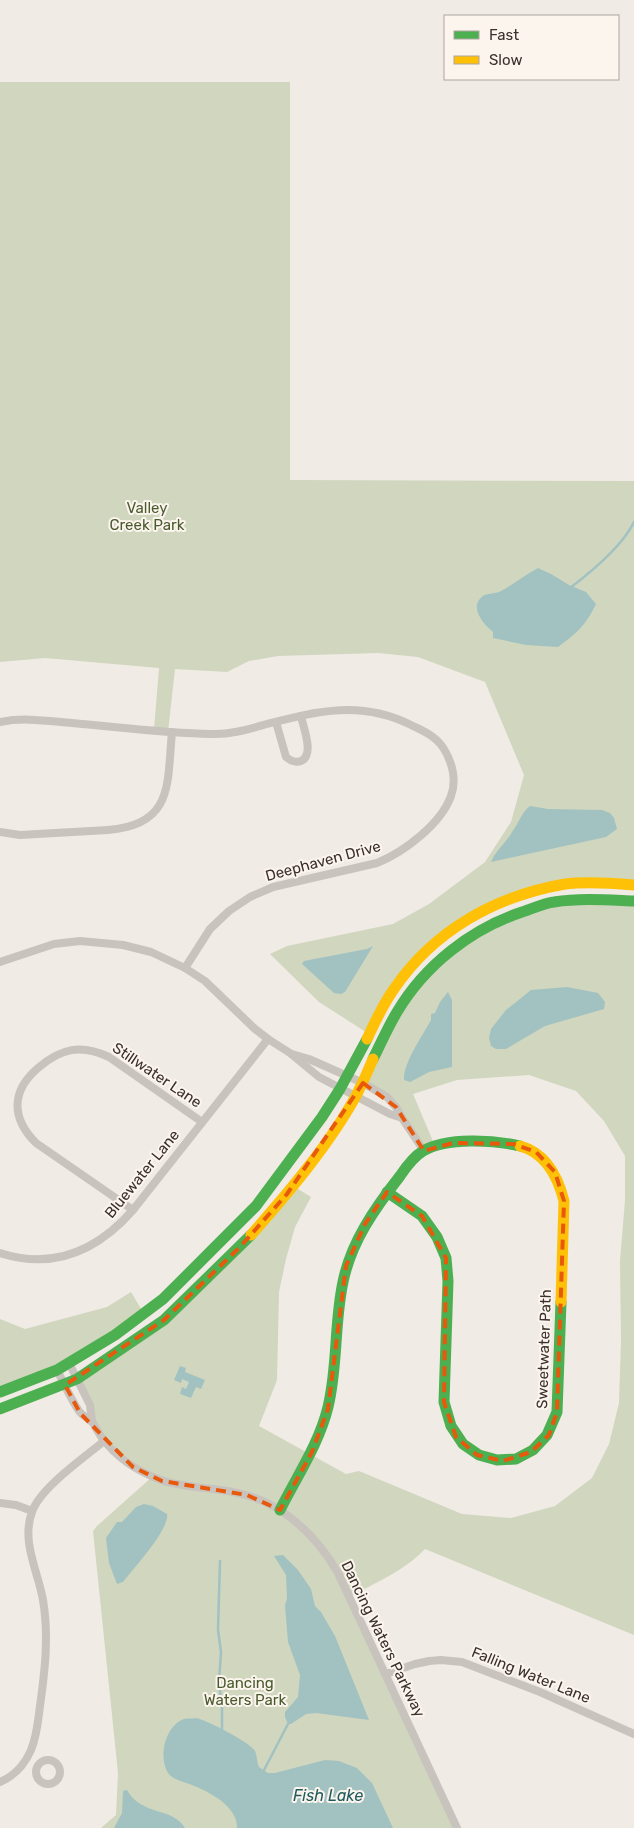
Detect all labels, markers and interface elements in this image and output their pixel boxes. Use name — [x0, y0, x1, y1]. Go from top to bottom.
legend — [444, 15, 619, 80]
text: Fast — [489, 26, 519, 44]
text: Slow — [489, 51, 522, 69]
park label: Valley Creek Park — [110, 499, 185, 534]
street label: Deephaven Drive — [263, 837, 383, 885]
street label: Stillwater Lane — [109, 1039, 205, 1111]
street label: Bluewater Lane — [101, 1126, 183, 1222]
street label: Sweetwater Path — [533, 1289, 555, 1409]
street label: Dancing Waters Parkway — [337, 1558, 429, 1720]
street label: Falling Water Lane — [469, 1643, 593, 1707]
park label: Dancing Waters Park — [204, 1674, 286, 1709]
water label: Fish Lake — [293, 1786, 363, 1805]

